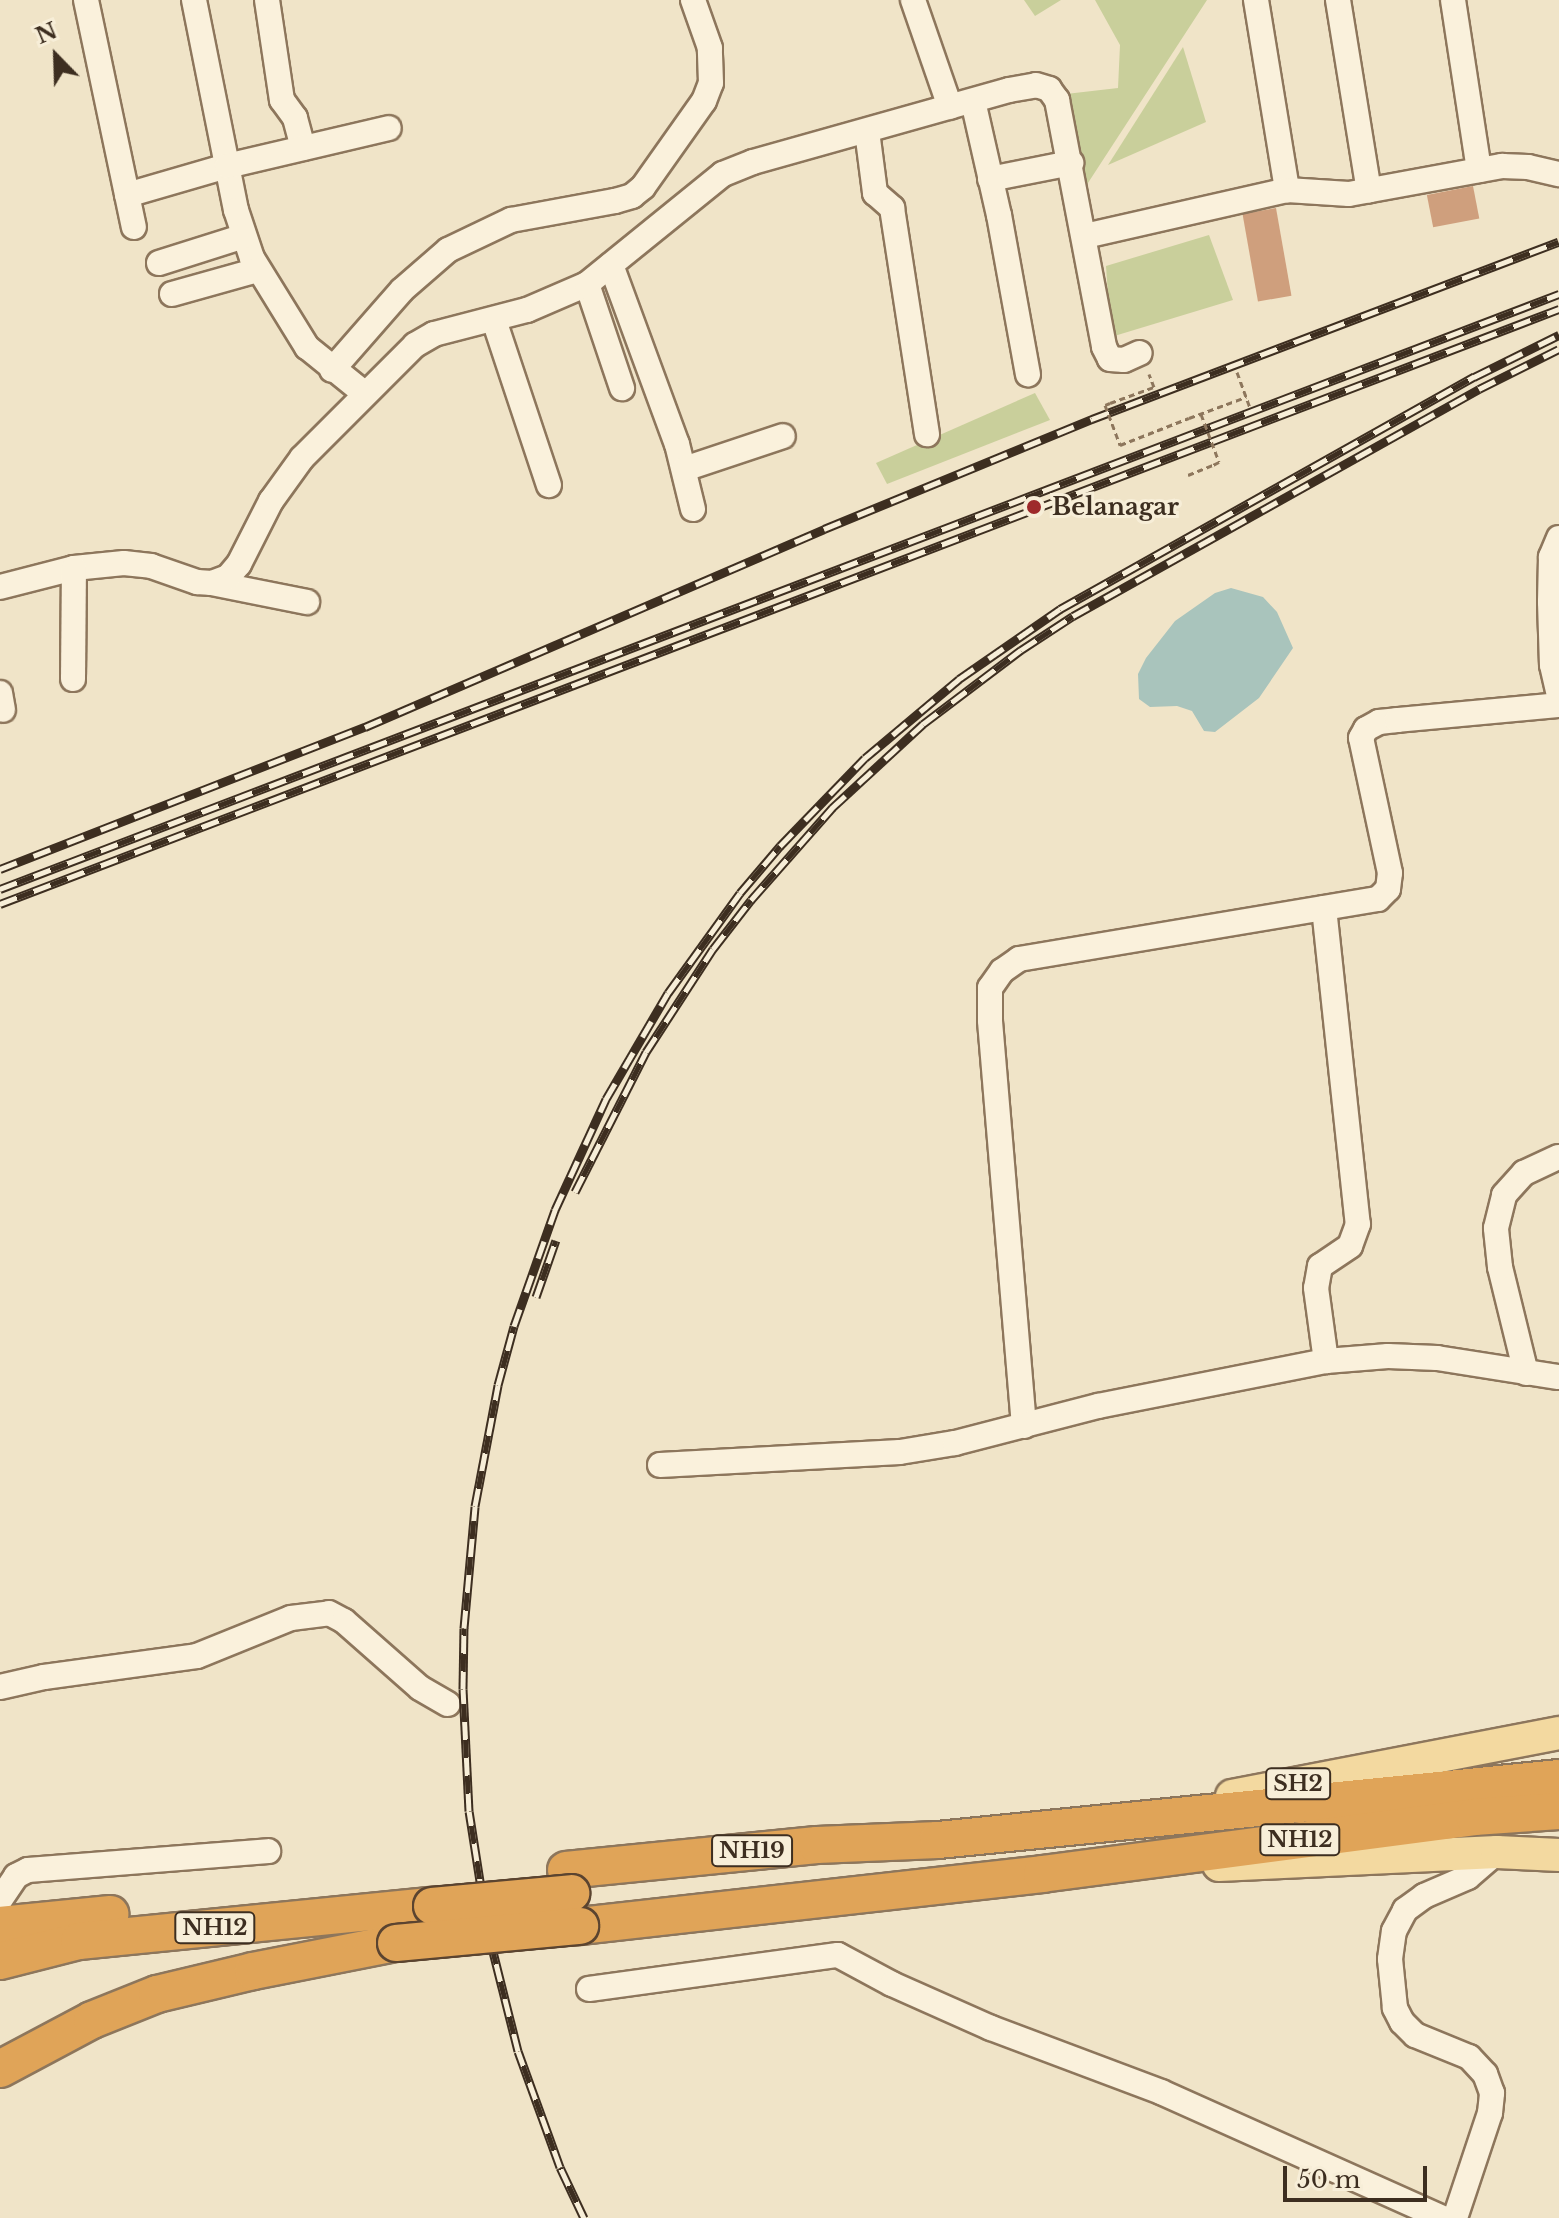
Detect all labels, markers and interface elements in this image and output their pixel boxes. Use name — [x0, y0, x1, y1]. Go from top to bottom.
north arrow — [16, 16, 96, 96]
text: N — [32, 17, 61, 50]
place label: Belanagar — [1052, 493, 1179, 521]
marker: Belanagar — [1023, 496, 1045, 518]
road number: SH2 — [1264, 1766, 1332, 1802]
road number: NH12 — [1258, 1822, 1342, 1858]
road number: NH19 — [710, 1833, 794, 1869]
road number: NH12 — [173, 1910, 257, 1946]
scale bar — [1287, 2150, 1431, 2200]
text: 50 m — [1297, 2165, 1360, 2194]

